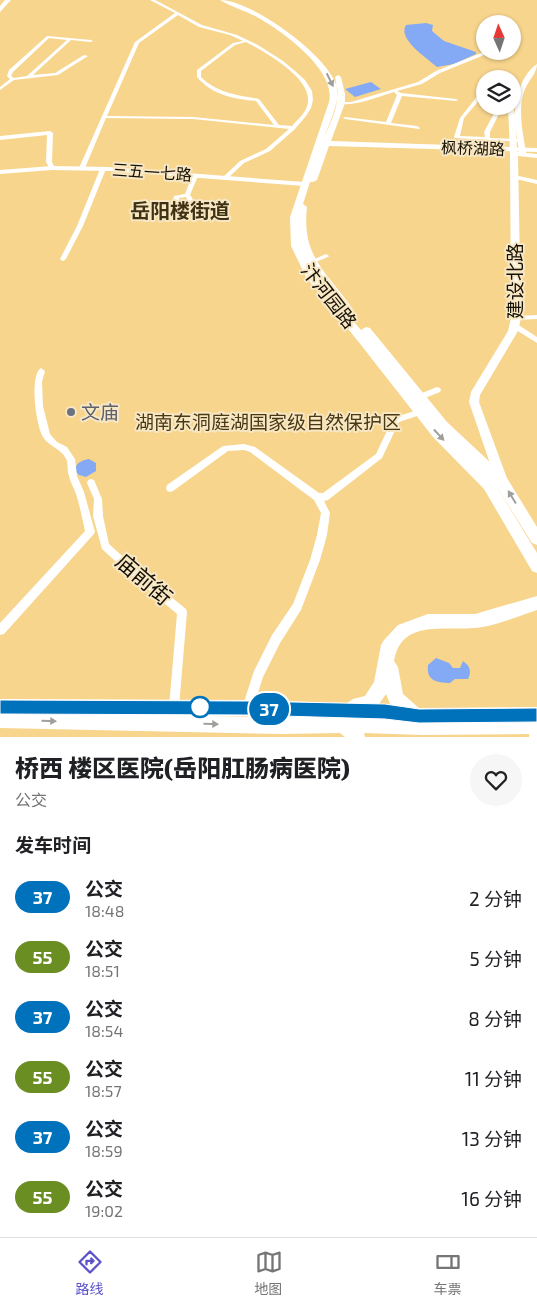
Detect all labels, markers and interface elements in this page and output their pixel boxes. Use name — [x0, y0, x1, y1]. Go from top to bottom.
north arrow — [476, 15, 521, 60]
map controls — [476, 15, 521, 115]
button: layers — [476, 70, 521, 115]
one-way arrow — [325, 72, 334, 87]
street label: 枫桥湖路 — [441, 137, 505, 158]
street label: 三五一七路 — [111, 159, 193, 184]
district label: 岳阳楼街道 — [130, 198, 230, 222]
street label: 建设北路 — [503, 243, 526, 319]
street label: 汴河园路 — [297, 259, 362, 333]
place label: 文庙 — [81, 400, 119, 423]
marker: 文庙 — [65, 406, 77, 418]
park label: 湖南东洞庭湖国家级自然保护区 — [135, 410, 401, 433]
one-way arrow — [433, 429, 445, 441]
one-way arrow — [507, 491, 516, 504]
street label: 庙前街 — [111, 547, 178, 610]
line badge: 37 — [246, 693, 292, 725]
unlabelled marker — [189, 696, 211, 718]
text: 37 — [259, 698, 279, 720]
one-way arrow — [41, 717, 57, 725]
one-way arrow — [203, 721, 219, 729]
text: 桥西 楼区医院(岳阳肛肠病医院) — [15, 753, 350, 782]
button: heart — [470, 754, 522, 806]
text: 公交 — [15, 790, 47, 809]
text: 发车时间 — [15, 833, 91, 856]
text: 公交 — [85, 877, 123, 900]
text: 37 — [33, 886, 52, 908]
text: 2 分钟 — [469, 887, 522, 910]
text: 18:48 — [85, 901, 124, 920]
text: 公交 — [85, 937, 123, 960]
text: 55 — [33, 946, 52, 968]
text: 5 分钟 — [470, 947, 522, 970]
text: 18:51 — [85, 961, 120, 980]
text: 公交 — [85, 997, 123, 1020]
text: 37 — [33, 1006, 52, 1028]
text: 8 分钟 — [468, 1007, 522, 1030]
text: 18:54 — [85, 1021, 123, 1040]
text: 公交 — [85, 1057, 123, 1080]
text: 55 — [33, 1066, 52, 1088]
text: 11 分钟 — [465, 1067, 522, 1090]
text: 18:57 — [85, 1081, 122, 1100]
text: 公交 — [85, 1117, 123, 1140]
text: 37 — [33, 1126, 52, 1148]
text: 13 分钟 — [462, 1127, 522, 1150]
text: 18:59 — [85, 1141, 123, 1160]
text: 公交 — [85, 1177, 123, 1200]
text: 55 — [33, 1186, 52, 1208]
text: 16 分钟 — [461, 1187, 522, 1210]
text: 19:02 — [85, 1201, 123, 1220]
tab: 路线 — [76, 1248, 104, 1298]
tab: 地图 — [255, 1248, 283, 1298]
tab: 车票 — [434, 1248, 462, 1298]

